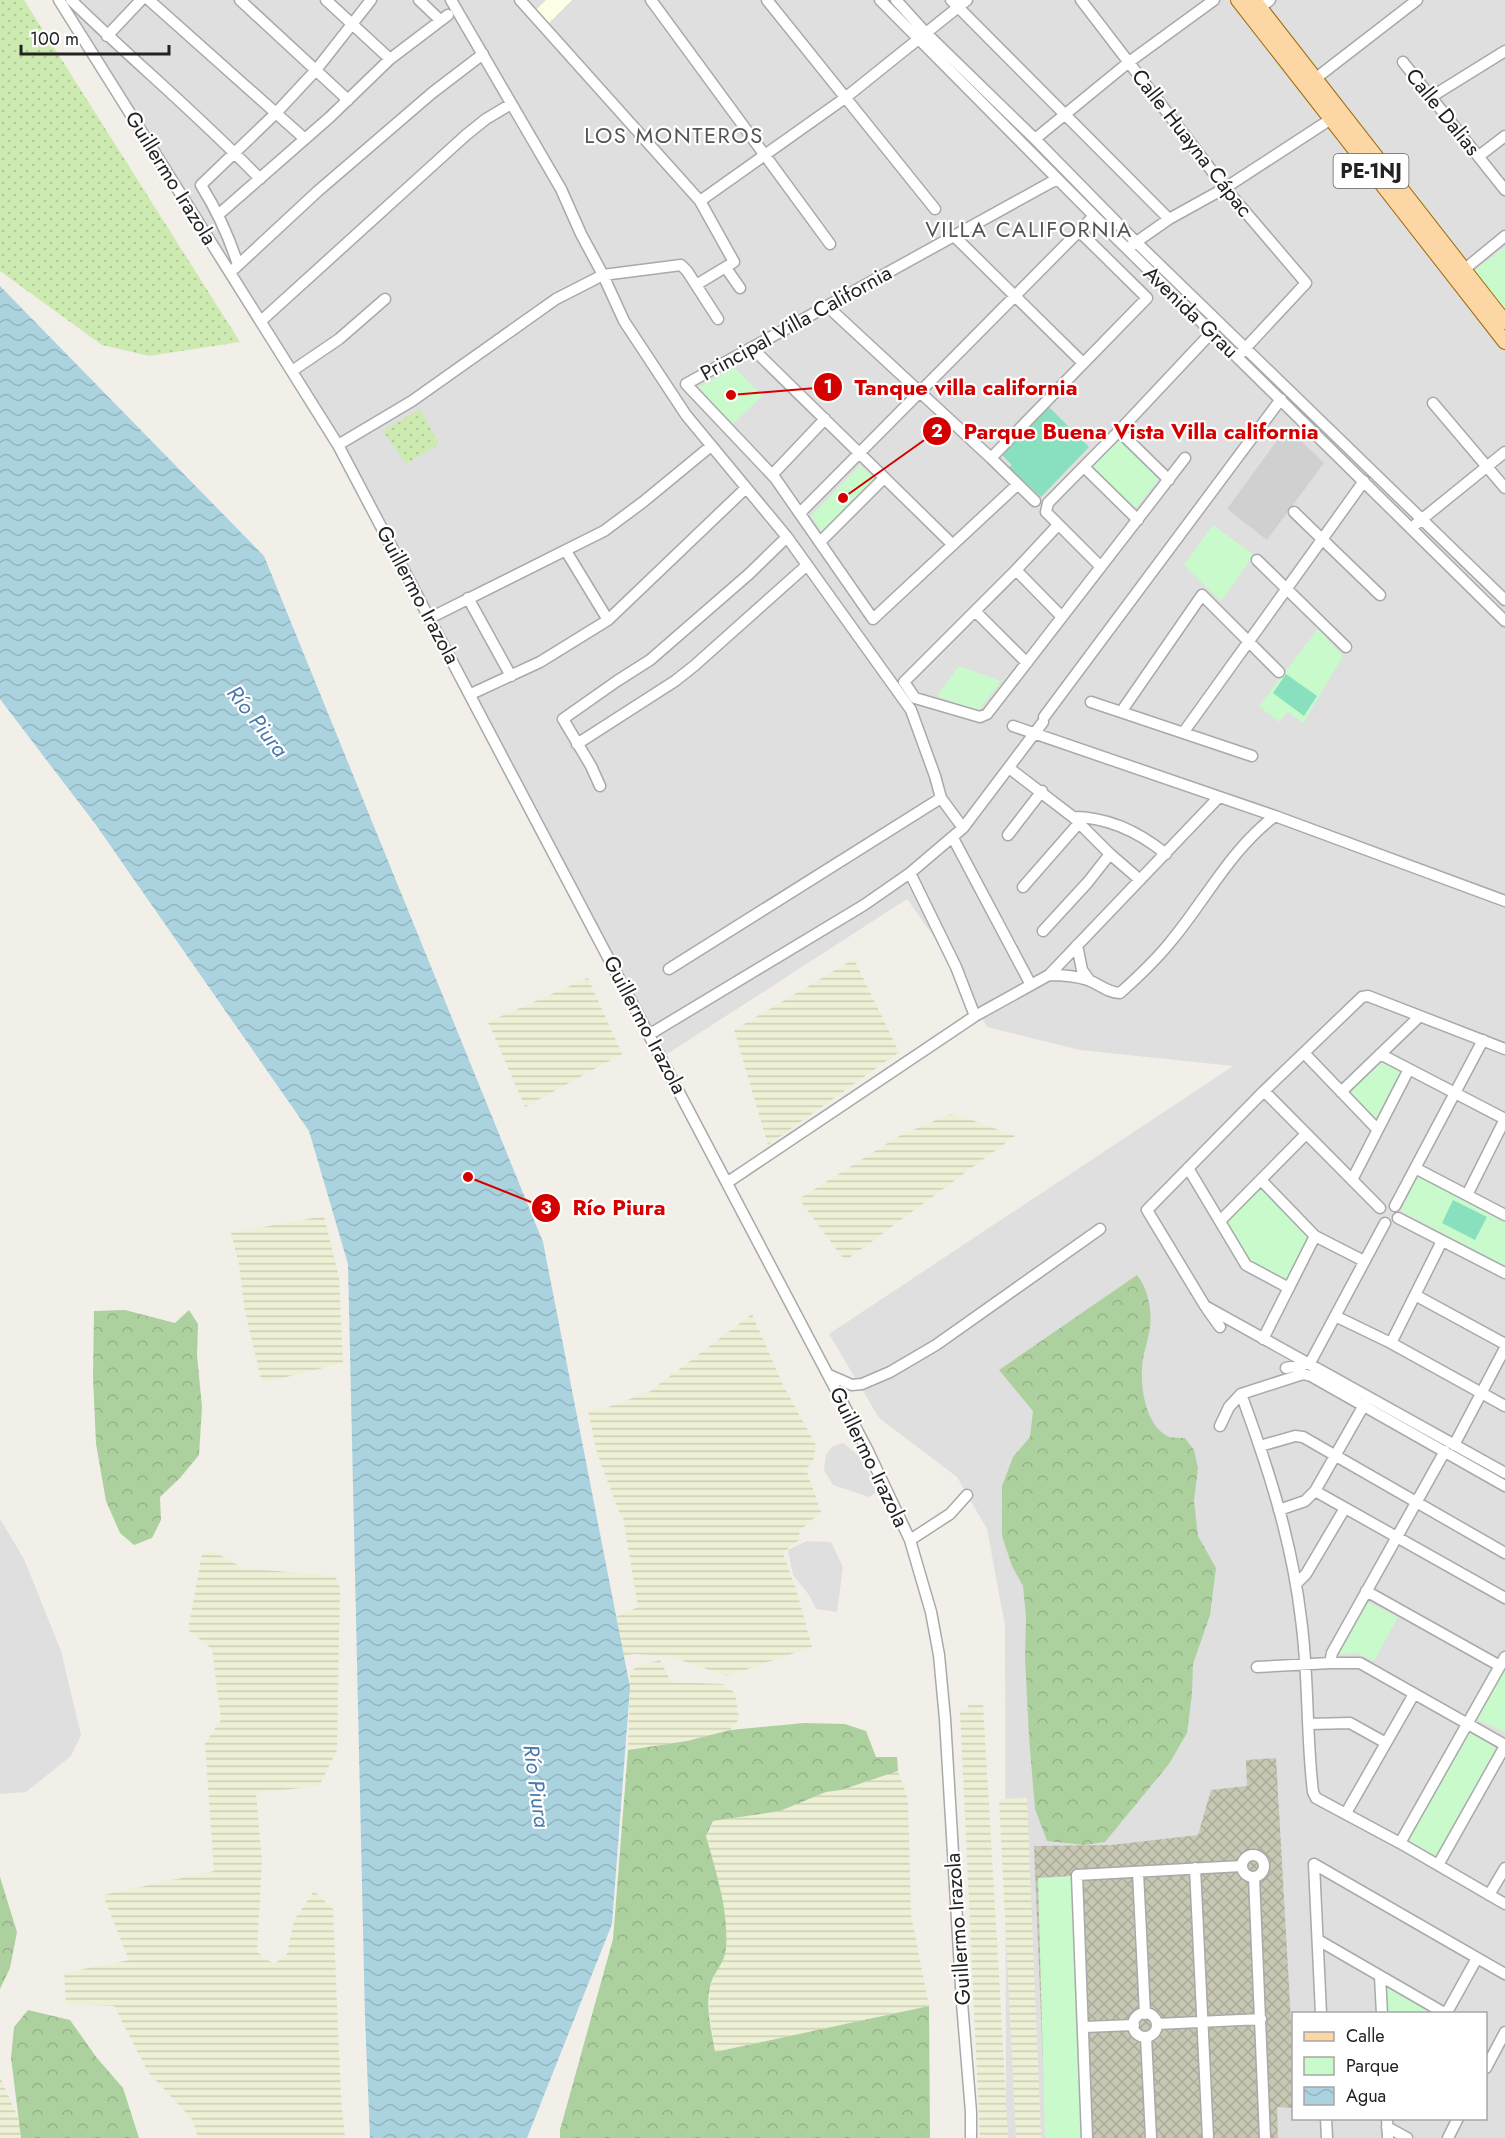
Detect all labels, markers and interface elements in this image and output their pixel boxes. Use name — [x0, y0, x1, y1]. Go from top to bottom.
scale bar — [21, 18, 170, 56]
text: 100 m — [30, 26, 79, 52]
street label: Calle Dalias — [1398, 62, 1488, 162]
street label: Calle Huayna Cápac — [1125, 63, 1259, 223]
street label: Guillermo Irazola — [118, 105, 224, 251]
district label: LOS MONTEROS — [584, 119, 764, 151]
road number: PE-1NJ — [1334, 154, 1408, 188]
district label: VILLA CALIFORNIA — [925, 213, 1133, 245]
street label: Principal Villa California — [695, 258, 897, 388]
street label: Avenida Grau — [1137, 259, 1245, 365]
callout: Tanque villa california — [813, 367, 1090, 407]
text: Tanque villa california — [855, 371, 1078, 403]
text: 1 — [823, 374, 833, 400]
callout: Parque Buena Vista Villa california — [922, 411, 1331, 451]
text: Parque Buena Vista Villa california — [963, 415, 1319, 447]
text: 2 — [931, 418, 943, 444]
street label: Guillermo Irazola — [369, 521, 467, 669]
water label: Río Piura — [220, 678, 296, 764]
street label: Guillermo Irazola — [596, 951, 694, 1099]
callout: Río Piura — [531, 1188, 678, 1228]
text: Río Piura — [572, 1191, 666, 1223]
text: 3 — [540, 1195, 552, 1221]
street label: Guillermo Irazola — [822, 1382, 916, 1532]
water label: Río Piura — [515, 1742, 559, 1830]
street label: Guillermo Irazola — [938, 1852, 978, 2006]
legend — [1292, 2012, 1487, 2120]
text: Calle — [1346, 2023, 1385, 2049]
text: Parque — [1346, 2053, 1399, 2079]
text: Agua — [1346, 2083, 1386, 2109]

